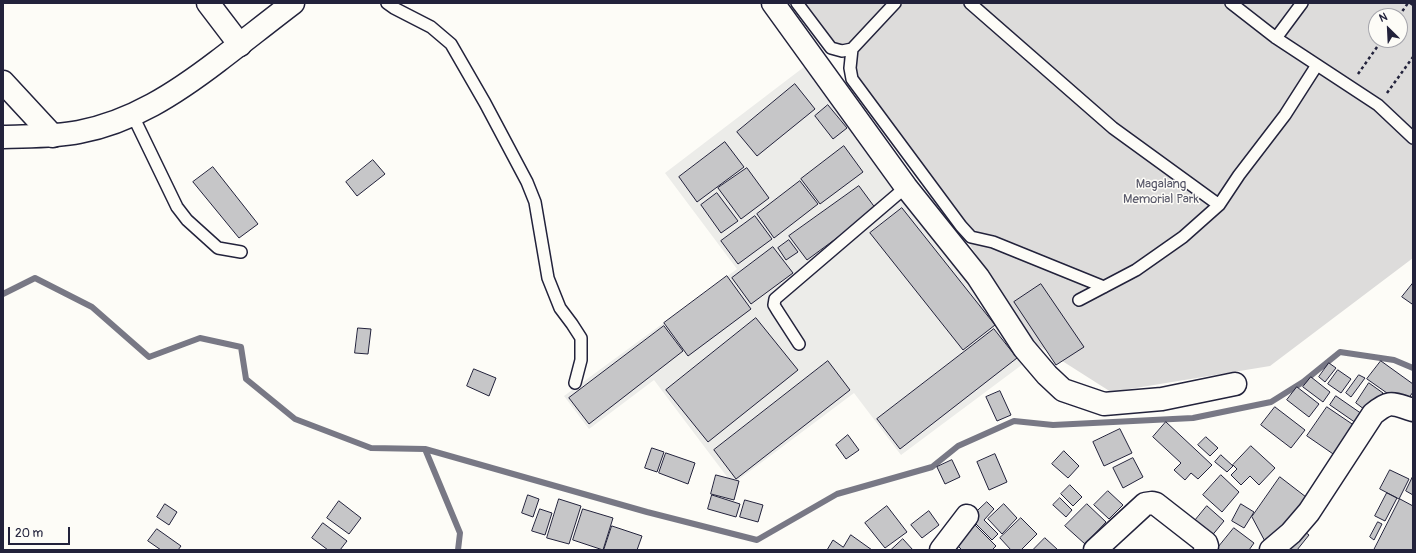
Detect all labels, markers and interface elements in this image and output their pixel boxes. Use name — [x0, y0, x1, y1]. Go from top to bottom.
north arrow — [1368, 8, 1408, 48]
text: N — [1377, 10, 1389, 25]
park label: Magalang Memorial Park — [1123, 177, 1199, 208]
scale bar — [10, 519, 72, 545]
text: 20 m — [15, 526, 43, 541]

